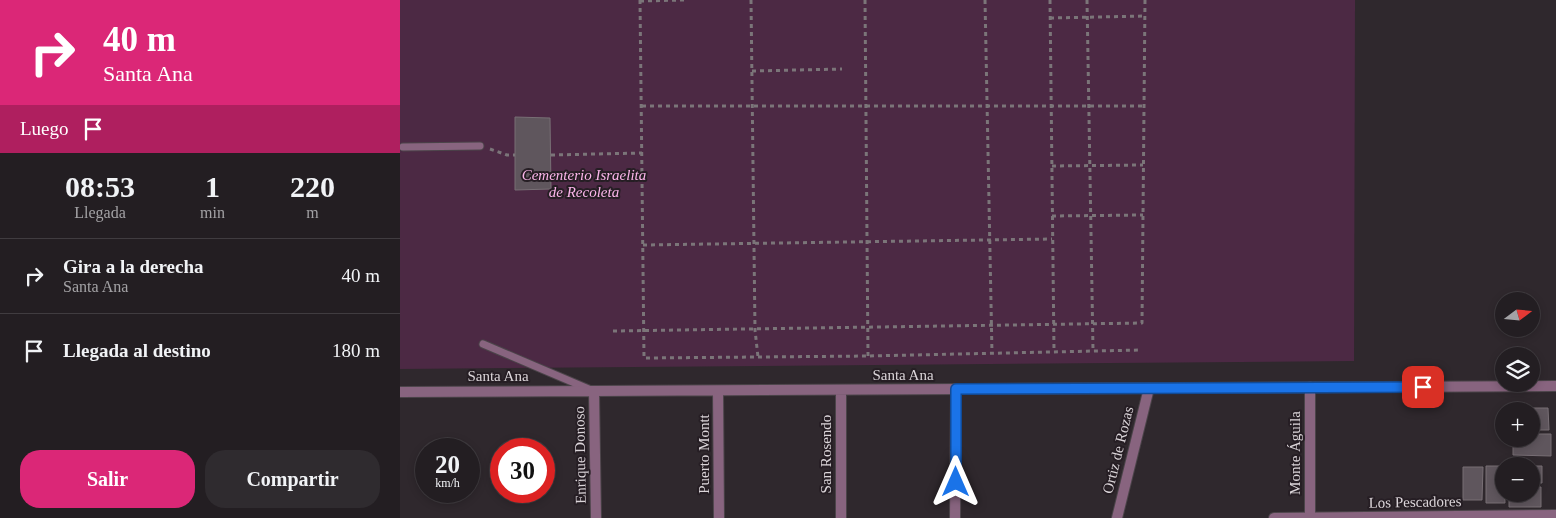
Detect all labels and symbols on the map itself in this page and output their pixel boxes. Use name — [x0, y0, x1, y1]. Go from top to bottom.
park label: Cementerio Israelita de Recoleta — [522, 167, 646, 200]
north arrow — [1495, 292, 1540, 338]
pin — [1402, 366, 1444, 408]
street label: Santa Ana — [872, 367, 934, 383]
street label: Santa Ana — [467, 368, 529, 384]
street label: Ortiz de Rozas — [1099, 405, 1137, 495]
street label: Enrique Donoso — [571, 406, 589, 504]
street label: Monte Águila — [1287, 411, 1303, 495]
street label: Puerto Montt — [696, 413, 712, 494]
street label: San Rosendo — [818, 415, 834, 493]
speed limit sign: 30 — [490, 438, 555, 503]
position arrow — [929, 455, 981, 507]
street label: Los Pescadores — [1368, 493, 1462, 511]

